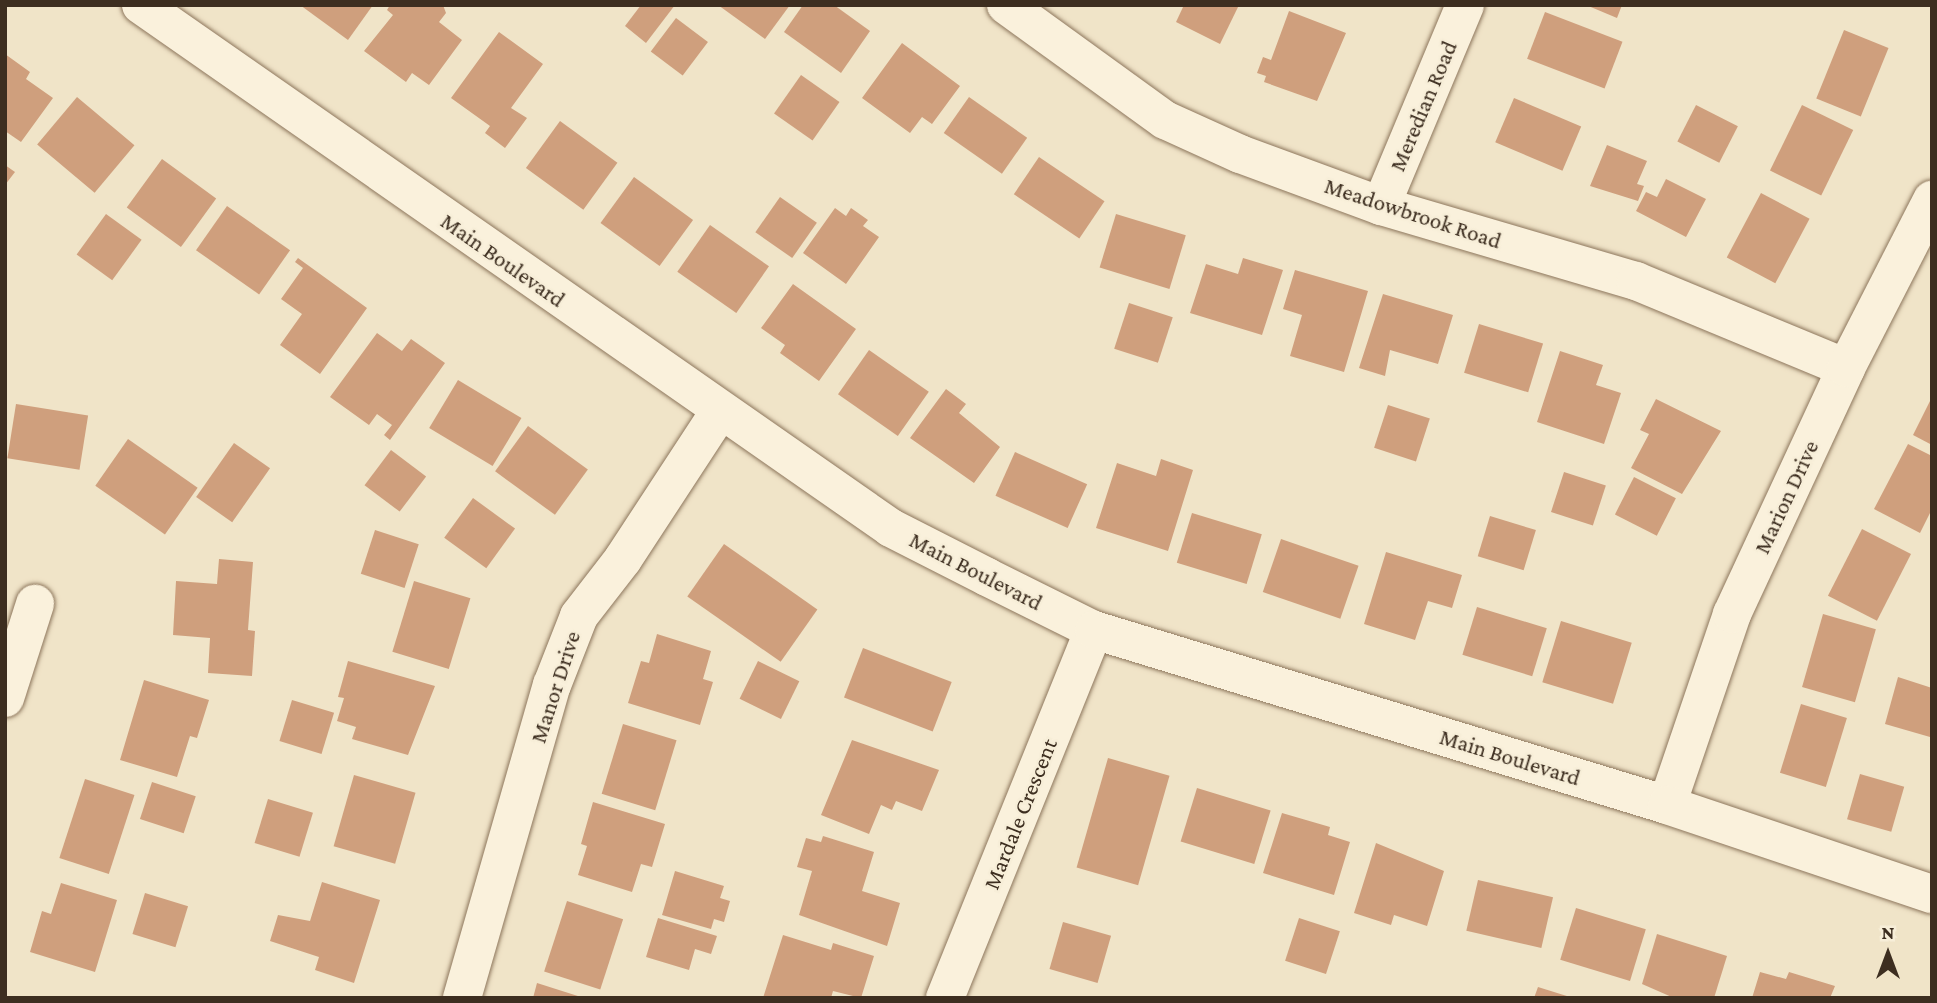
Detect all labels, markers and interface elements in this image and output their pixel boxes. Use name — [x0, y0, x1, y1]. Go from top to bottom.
street label: Meredian Road — [1383, 37, 1463, 175]
street label: Meadowbrook Road — [1321, 171, 1505, 255]
street label: Main Boulevard — [435, 207, 571, 313]
street label: Marion Drive — [1748, 436, 1824, 558]
street label: Main Boulevard — [905, 526, 1047, 616]
street label: Manor Drive — [524, 628, 586, 746]
street label: Main Boulevard — [1436, 723, 1584, 791]
street label: Mardale Crescent — [977, 734, 1063, 894]
north arrow — [1853, 919, 1923, 989]
text: N — [1882, 922, 1894, 943]

